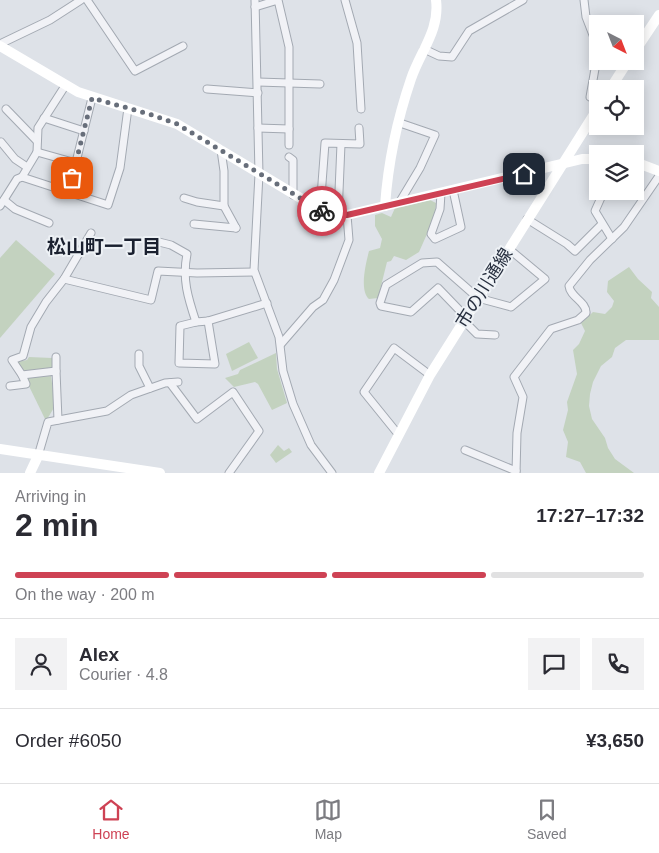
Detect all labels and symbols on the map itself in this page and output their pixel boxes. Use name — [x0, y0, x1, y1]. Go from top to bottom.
north arrow — [589, 15, 644, 70]
pin — [503, 153, 545, 195]
pin — [51, 157, 93, 199]
courier — [297, 186, 347, 236]
district label: 松山町一丁目 — [47, 236, 161, 257]
street label: 市の川通線 — [452, 245, 516, 331]

